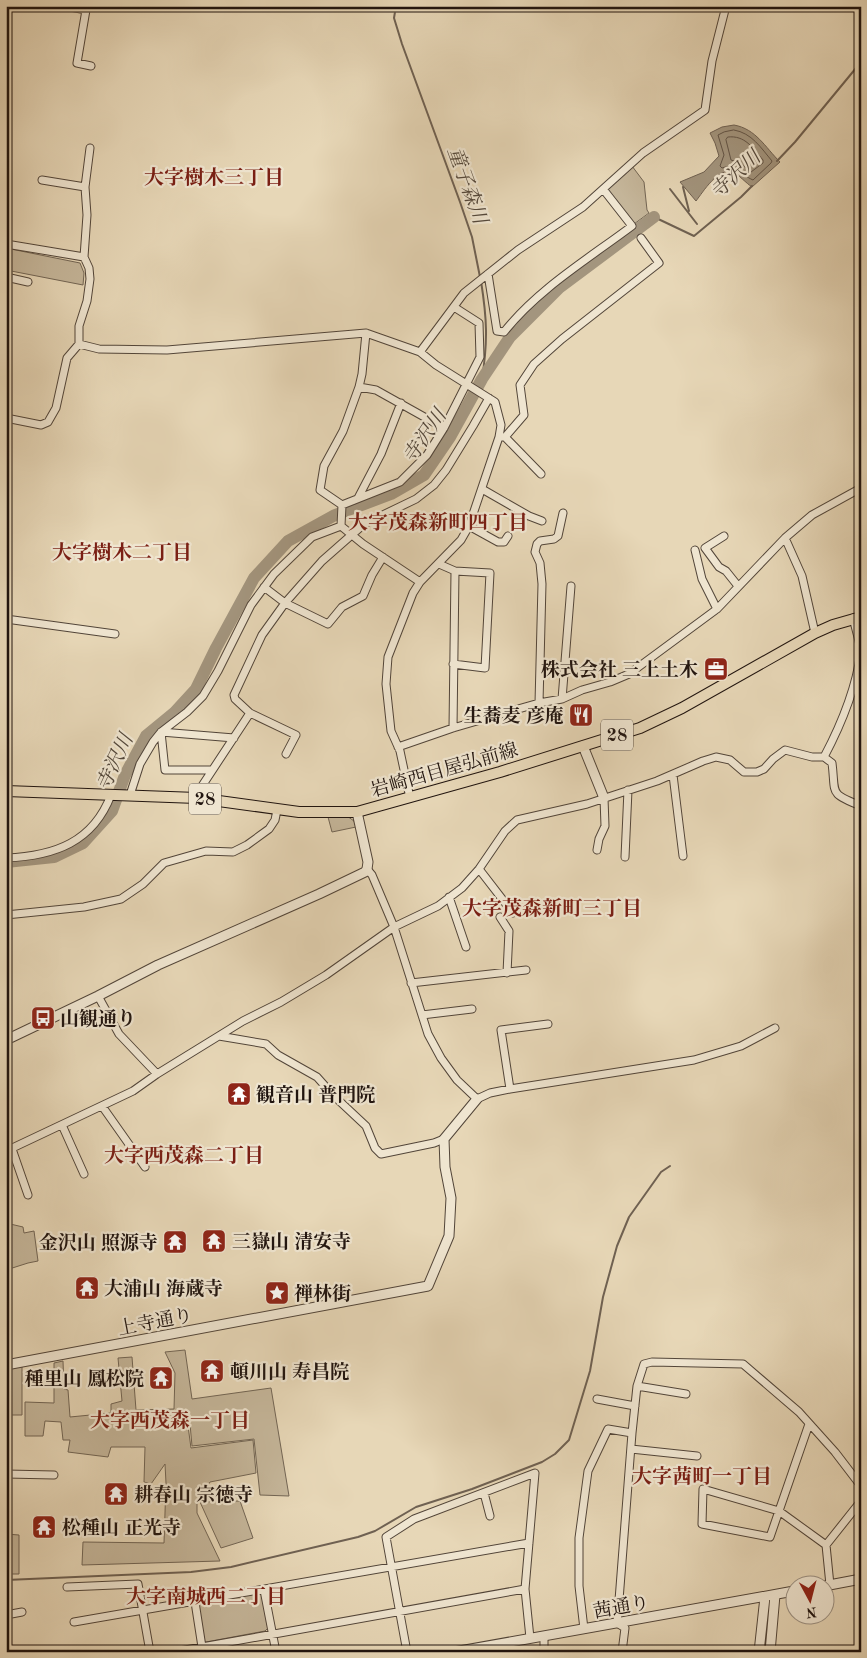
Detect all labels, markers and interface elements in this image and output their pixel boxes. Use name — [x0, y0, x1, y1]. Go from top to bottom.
water label: 童子森川 — [443, 144, 492, 229]
water label: 寺沢川 — [706, 145, 767, 203]
district label: 大字樹木三丁目 — [144, 167, 284, 189]
water label: 寺沢川 — [399, 404, 452, 468]
district label: 大字茂森新町四丁目 — [348, 511, 528, 534]
district label: 大字樹木二丁目 — [52, 542, 192, 564]
office icon: 株式会社 三上土木 — [703, 656, 729, 682]
place label: 株式会社 三上土木 — [541, 659, 698, 681]
restaurant icon: 生蕎麦 彦庵 — [568, 702, 594, 728]
place label: 生蕎麦 彦庵 — [464, 705, 564, 727]
road number: 28 — [601, 720, 633, 750]
water label: 寺沢川 — [92, 729, 138, 794]
street label: 岩崎西目屋弘前線 — [368, 739, 520, 801]
road number: 28 — [189, 784, 221, 814]
district label: 大字茂森新町三丁目 — [462, 897, 642, 920]
bus stop icon: 山観通り — [30, 1005, 56, 1031]
place label: 山観通り — [60, 1008, 136, 1030]
temple icon: 観音山 普門院 — [226, 1081, 252, 1107]
place label: 観音山 普門院 — [256, 1084, 375, 1106]
district label: 大字西茂森二丁目 — [104, 1144, 264, 1167]
temple icon: 三嶽山 清安寺 — [201, 1228, 227, 1254]
temple icon: 金沢山 照源寺 — [162, 1229, 188, 1255]
place label: 三嶽山 清安寺 — [232, 1231, 351, 1253]
place label: 金沢山 照源寺 — [39, 1232, 158, 1254]
temple icon: 大浦山 海蔵寺 — [74, 1275, 100, 1301]
place label: 大浦山 海蔵寺 — [104, 1278, 223, 1300]
place icon: 禅林街 — [264, 1280, 290, 1306]
place label: 禅林街 — [294, 1283, 351, 1305]
street label: 上寺通り — [116, 1305, 195, 1340]
temple icon: 頓川山 寿昌院 — [199, 1358, 225, 1384]
place label: 頓川山 寿昌院 — [230, 1361, 349, 1383]
temple icon: 種里山 鳳松院 — [148, 1365, 174, 1391]
place label: 種里山 鳳松院 — [25, 1368, 144, 1390]
district label: 大字西茂森一丁目 — [90, 1409, 250, 1432]
district label: 大字茜町一丁目 — [632, 1465, 772, 1488]
temple icon: 耕春山 宗徳寺 — [103, 1481, 129, 1507]
place label: 耕春山 宗徳寺 — [134, 1484, 253, 1506]
temple icon: 松種山 正光寺 — [31, 1514, 57, 1540]
place label: 松種山 正光寺 — [62, 1517, 181, 1539]
north arrow — [784, 1576, 834, 1626]
district label: 大字南城西二丁目 — [126, 1586, 286, 1608]
street label: 茜通り — [591, 1592, 651, 1623]
text: N — [805, 1604, 818, 1620]

